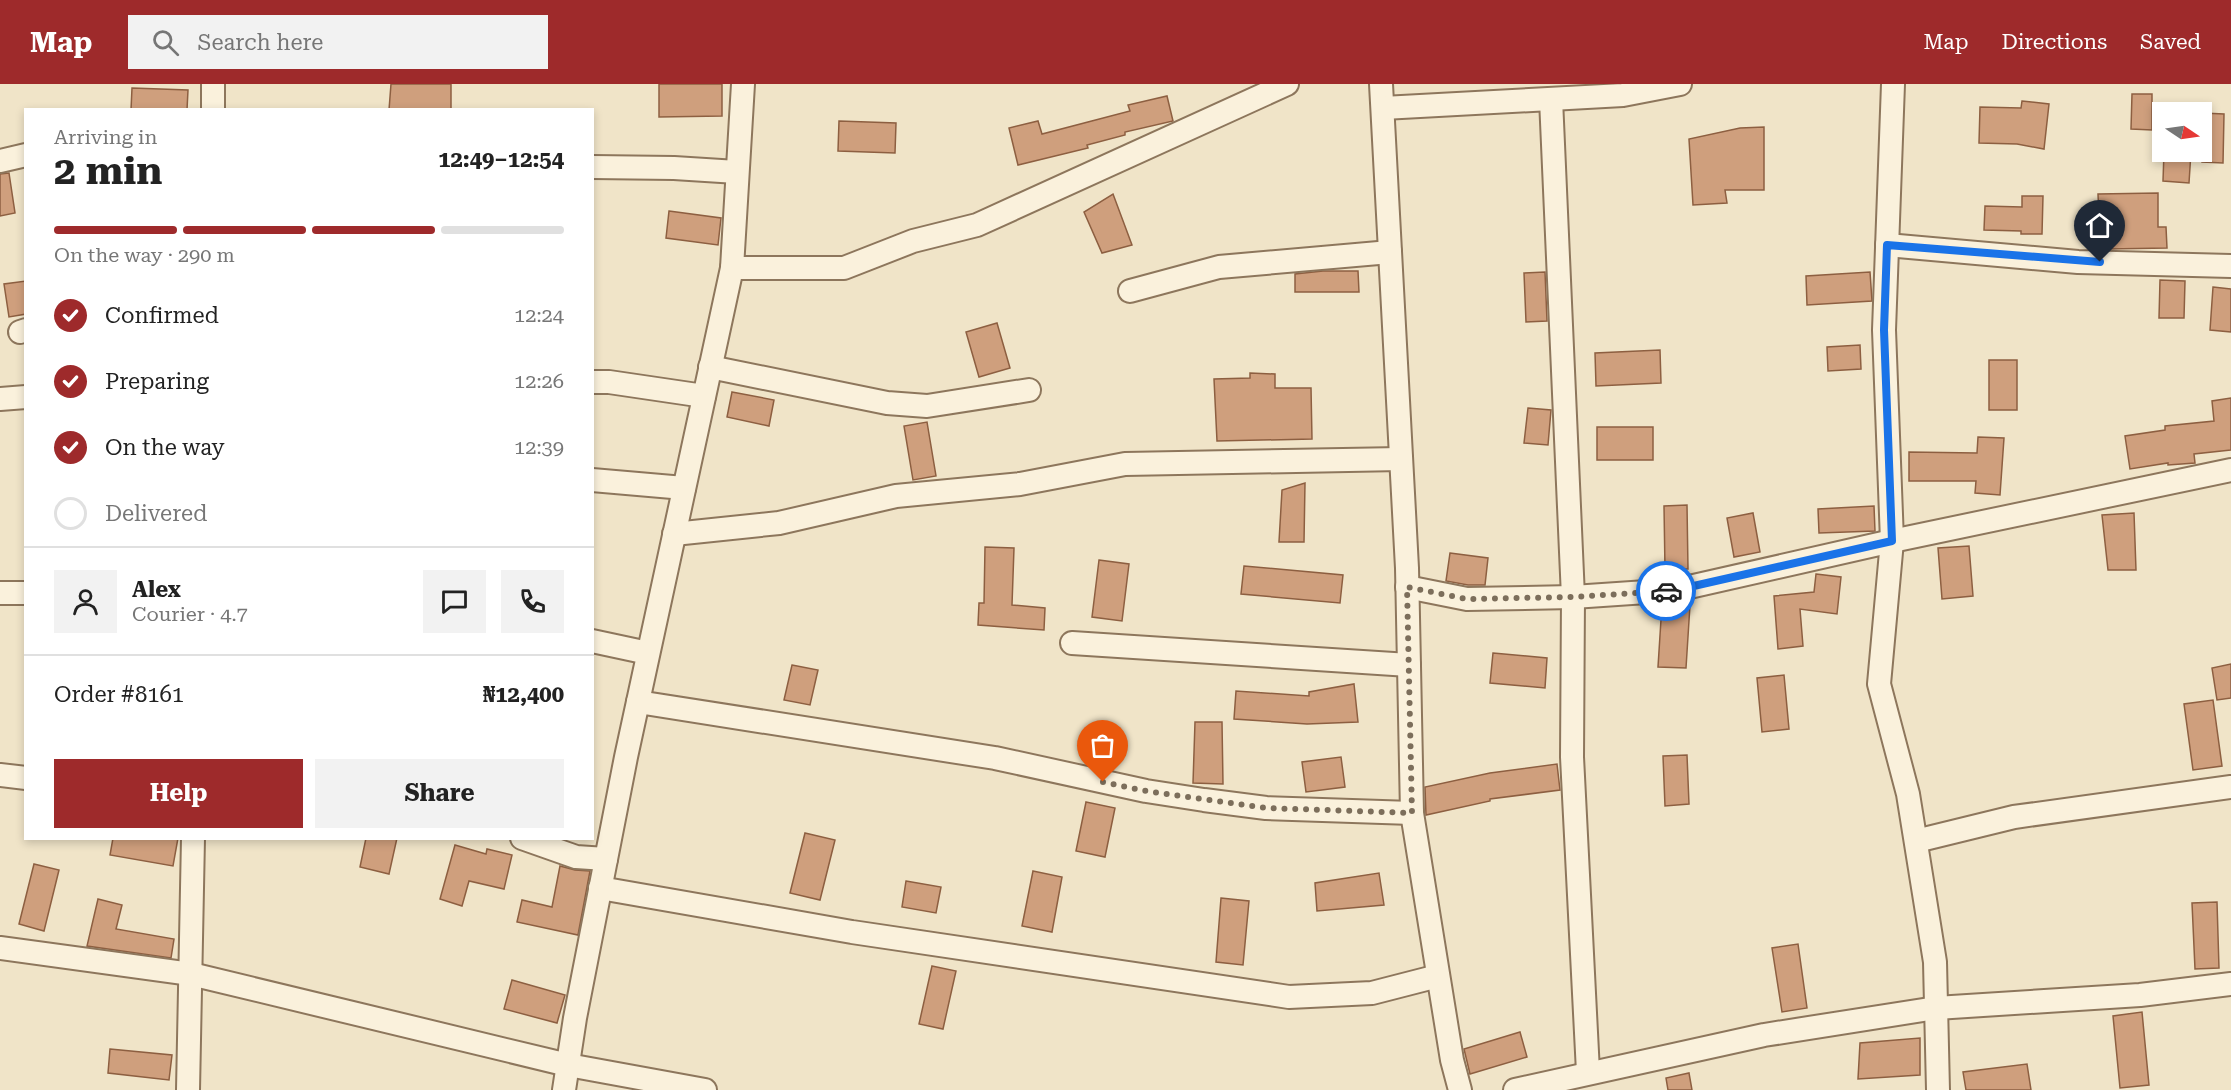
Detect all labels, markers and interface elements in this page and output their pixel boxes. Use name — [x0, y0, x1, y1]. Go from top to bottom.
search box — [128, 15, 548, 69]
text: Map — [30, 26, 92, 59]
icon: search — [149, 26, 182, 59]
text: Search here — [197, 30, 323, 55]
text: Map — [1924, 30, 1968, 54]
text: Directions — [2001, 30, 2107, 54]
text: Saved — [2140, 30, 2201, 54]
north arrow — [2152, 102, 2212, 162]
map controls — [2152, 102, 2212, 162]
text: Arriving in — [54, 125, 157, 149]
text: 12:49–12:54 — [438, 147, 564, 172]
text: 2 min — [54, 148, 162, 194]
pin — [2074, 200, 2125, 262]
icon: home — [2083, 209, 2116, 242]
text: On the way · 290 m — [54, 243, 235, 267]
icon: check — [54, 299, 87, 332]
text: Confirmed — [105, 303, 219, 328]
text: 12:24 — [514, 303, 564, 327]
icon: check — [54, 365, 87, 398]
text: Preparing — [105, 369, 209, 394]
text: 12:26 — [514, 369, 564, 393]
icon: check — [54, 431, 87, 464]
text: On the way — [105, 435, 225, 460]
text: 12:39 — [514, 435, 564, 459]
text: Delivered — [105, 501, 207, 526]
courier — [1636, 561, 1696, 621]
button: person — [54, 570, 117, 633]
button: chat — [423, 570, 486, 633]
button: phone — [501, 570, 564, 633]
icon: car — [1650, 575, 1683, 608]
text: Alex — [132, 577, 181, 602]
text: Courier · 4.7 — [132, 602, 248, 626]
text: Order #8161 — [54, 682, 184, 707]
text: ₦12,400 — [483, 682, 564, 707]
pin — [1077, 720, 1128, 782]
icon: bag — [1086, 729, 1119, 762]
button: Help — [54, 759, 303, 828]
button: Share — [315, 759, 564, 828]

